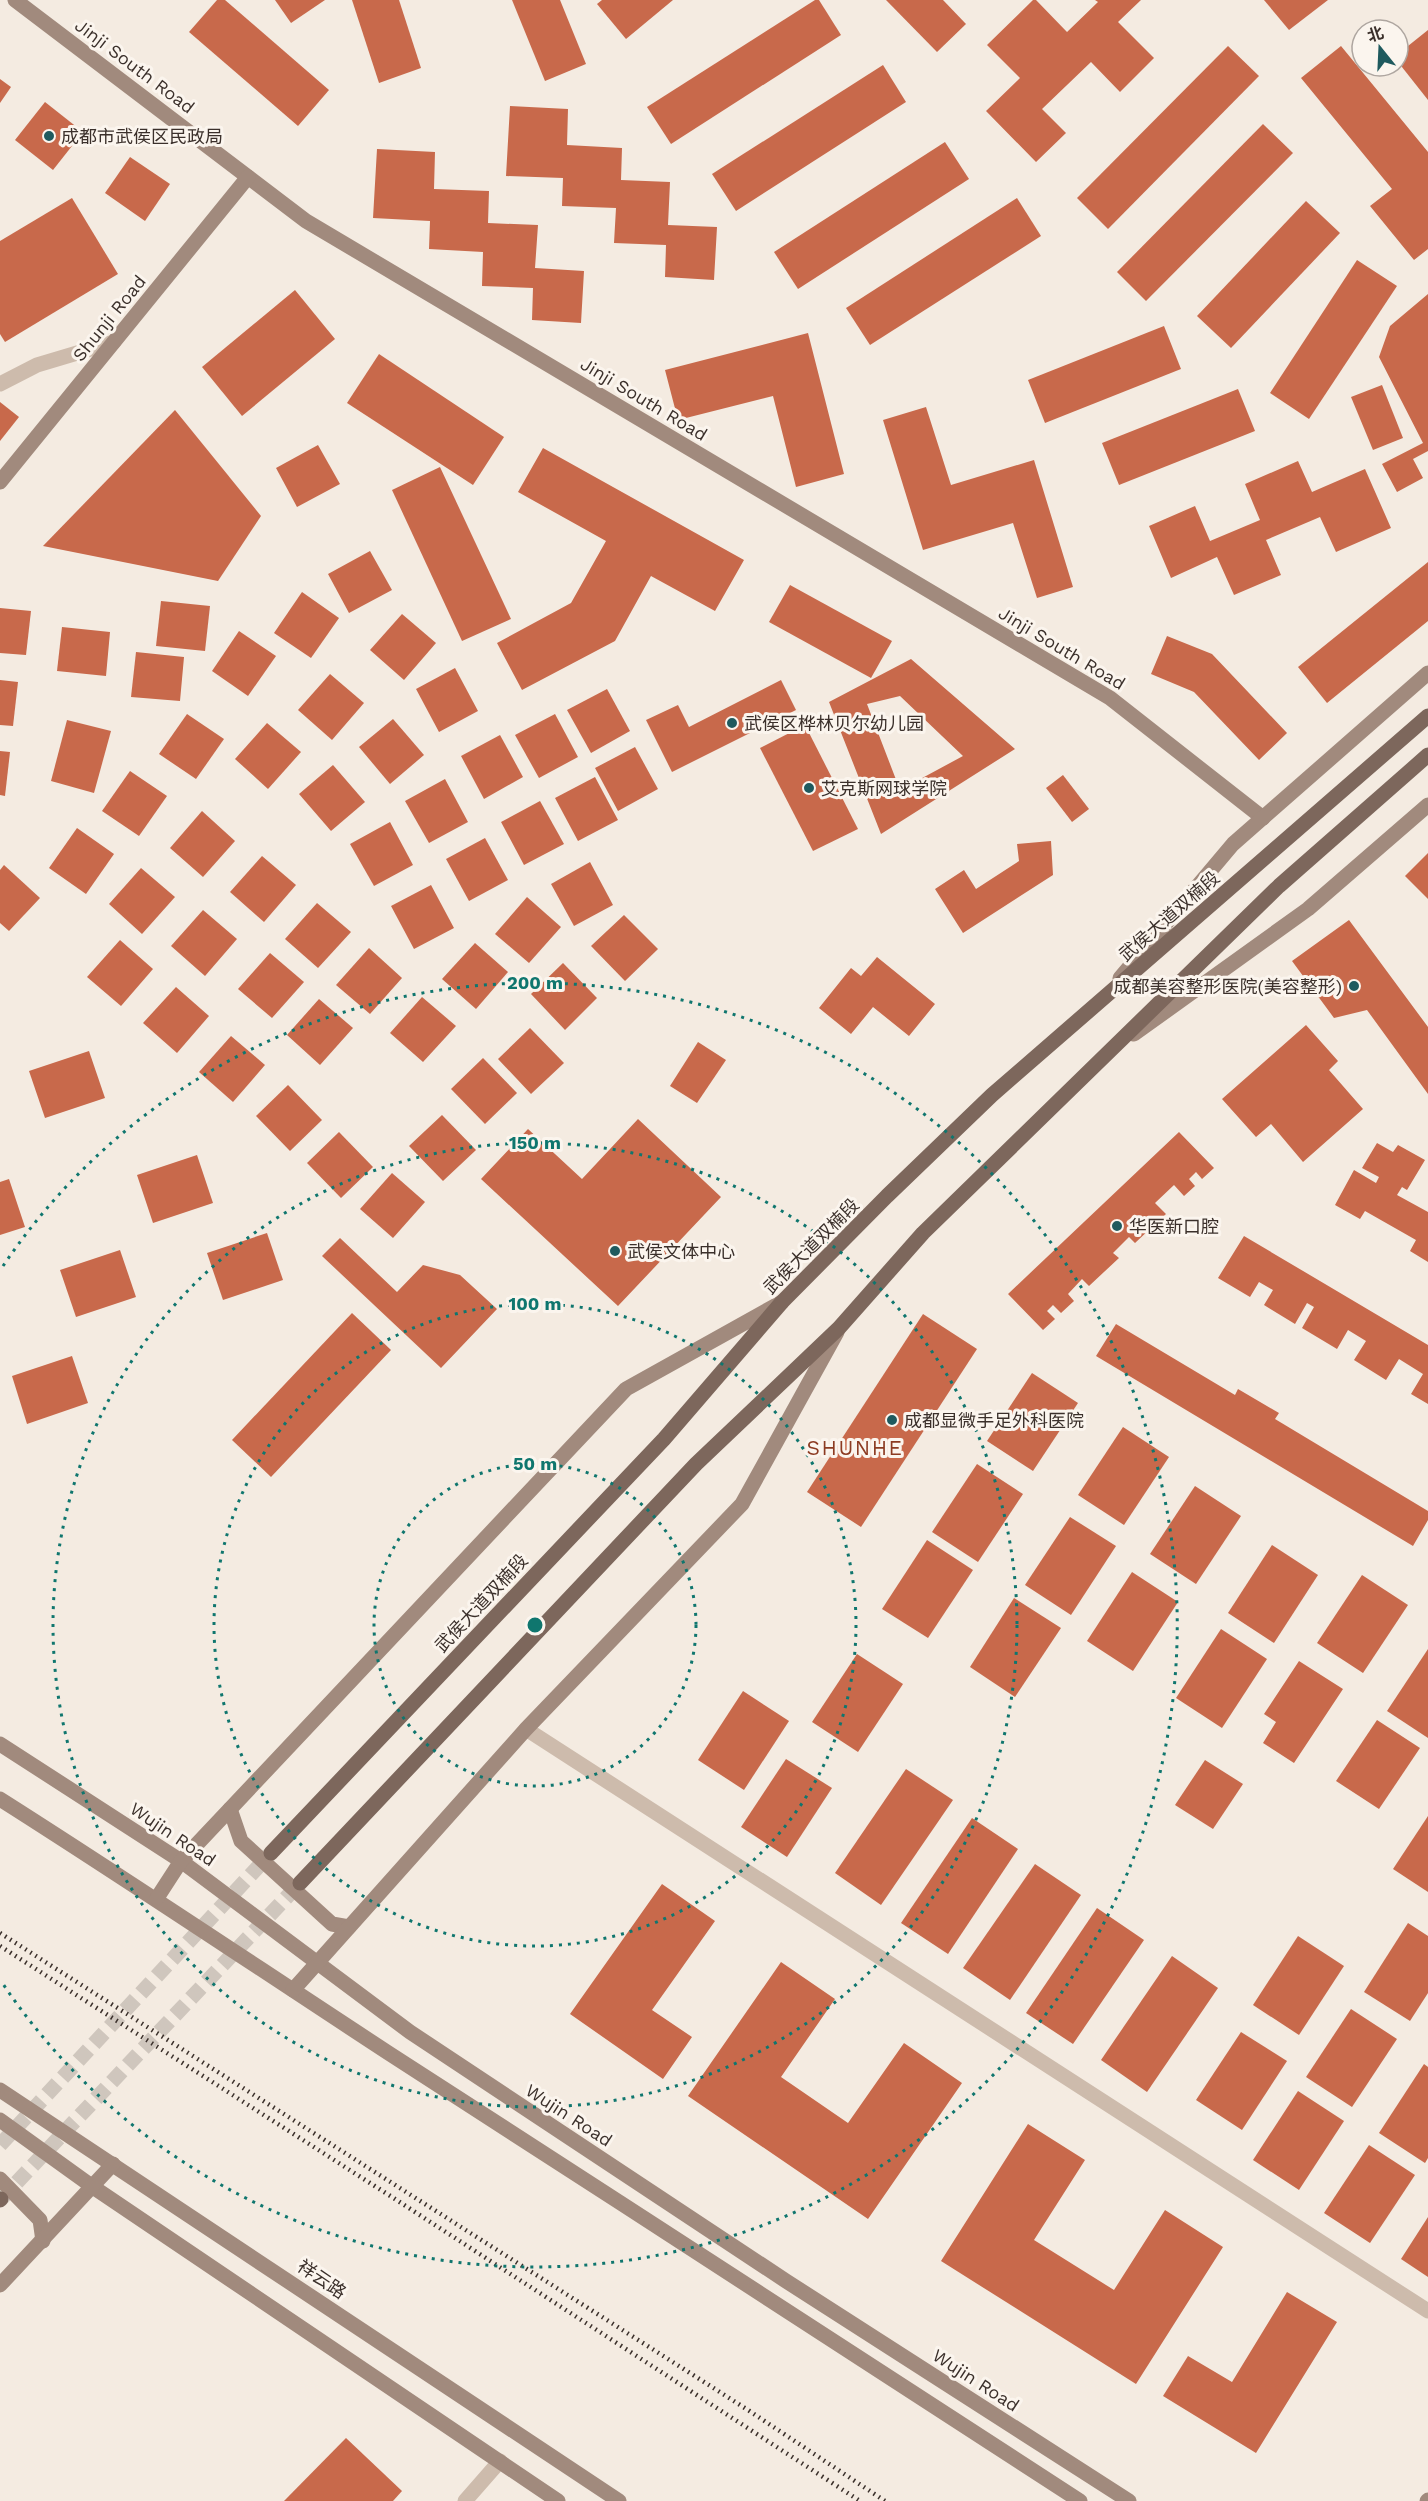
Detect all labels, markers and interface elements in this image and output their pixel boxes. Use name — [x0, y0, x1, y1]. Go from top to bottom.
street label: Jinji South Road — [71, 14, 199, 118]
north arrow — [1350, 18, 1410, 78]
text: 北 — [1365, 23, 1386, 46]
place label: 成都市武侯区民政局 — [61, 126, 223, 147]
marker: 成都市武侯区民政局 — [42, 129, 56, 143]
street label: Shunji Road — [68, 271, 150, 365]
street label: Jinji South Road — [577, 353, 711, 445]
street label: Jinji South Road — [995, 602, 1129, 694]
place label: 武侯区桦林贝尔幼儿园 — [744, 713, 924, 734]
marker: 武侯区桦林贝尔幼儿园 — [725, 716, 739, 730]
place label: 艾克斯网球学院 — [821, 778, 947, 799]
marker: 艾克斯网球学院 — [802, 781, 816, 795]
street label: 武侯大道双楠段 — [1115, 867, 1223, 965]
text: 200 m — [507, 972, 563, 993]
place label: 成都美容整形医院(美容整形) — [1113, 976, 1342, 997]
marker: 成都美容整形医院(美容整形) — [1347, 979, 1361, 993]
text: 150 m — [509, 1132, 561, 1153]
street label: 武侯大道双楠段 — [759, 1194, 863, 1298]
place label: 华医新口腔 — [1129, 1216, 1219, 1237]
marker: 华医新口腔 — [1110, 1219, 1124, 1233]
place label: 武侯文体中心 — [627, 1241, 735, 1262]
marker: 武侯文体中心 — [608, 1244, 622, 1258]
text: 100 m — [508, 1293, 562, 1314]
place label: 成都显微手足外科医院 — [904, 1410, 1084, 1431]
marker: 成都显微手足外科医院 — [885, 1413, 899, 1427]
district label: SHUNHE — [807, 1435, 903, 1460]
text: 50 m — [513, 1453, 557, 1474]
street label: 武侯大道双楠段 — [430, 1550, 532, 1656]
centre of rings — [525, 1615, 545, 1635]
street label: Wujin Road — [126, 1798, 220, 1870]
street label: Wujin Road — [522, 2079, 616, 2151]
street label: 祥云路 — [294, 2255, 350, 2303]
street label: Wujin Road — [929, 2344, 1023, 2416]

